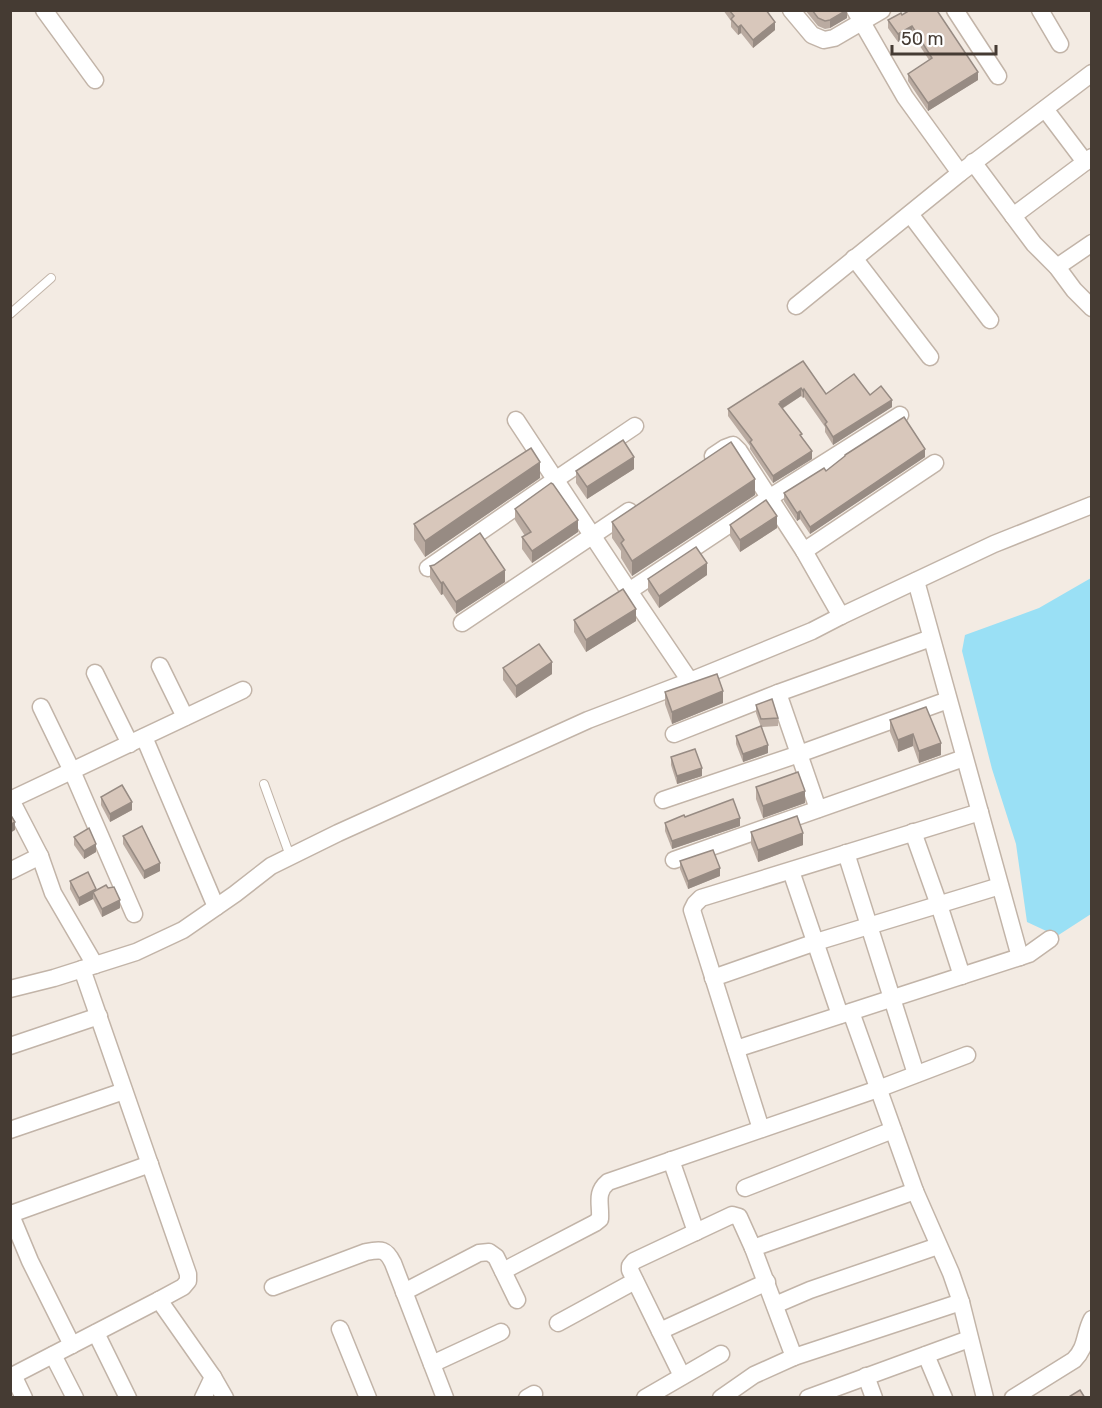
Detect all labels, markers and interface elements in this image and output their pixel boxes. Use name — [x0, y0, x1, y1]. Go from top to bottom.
scale bar — [892, 18, 996, 56]
text: 50 m — [901, 28, 944, 50]

